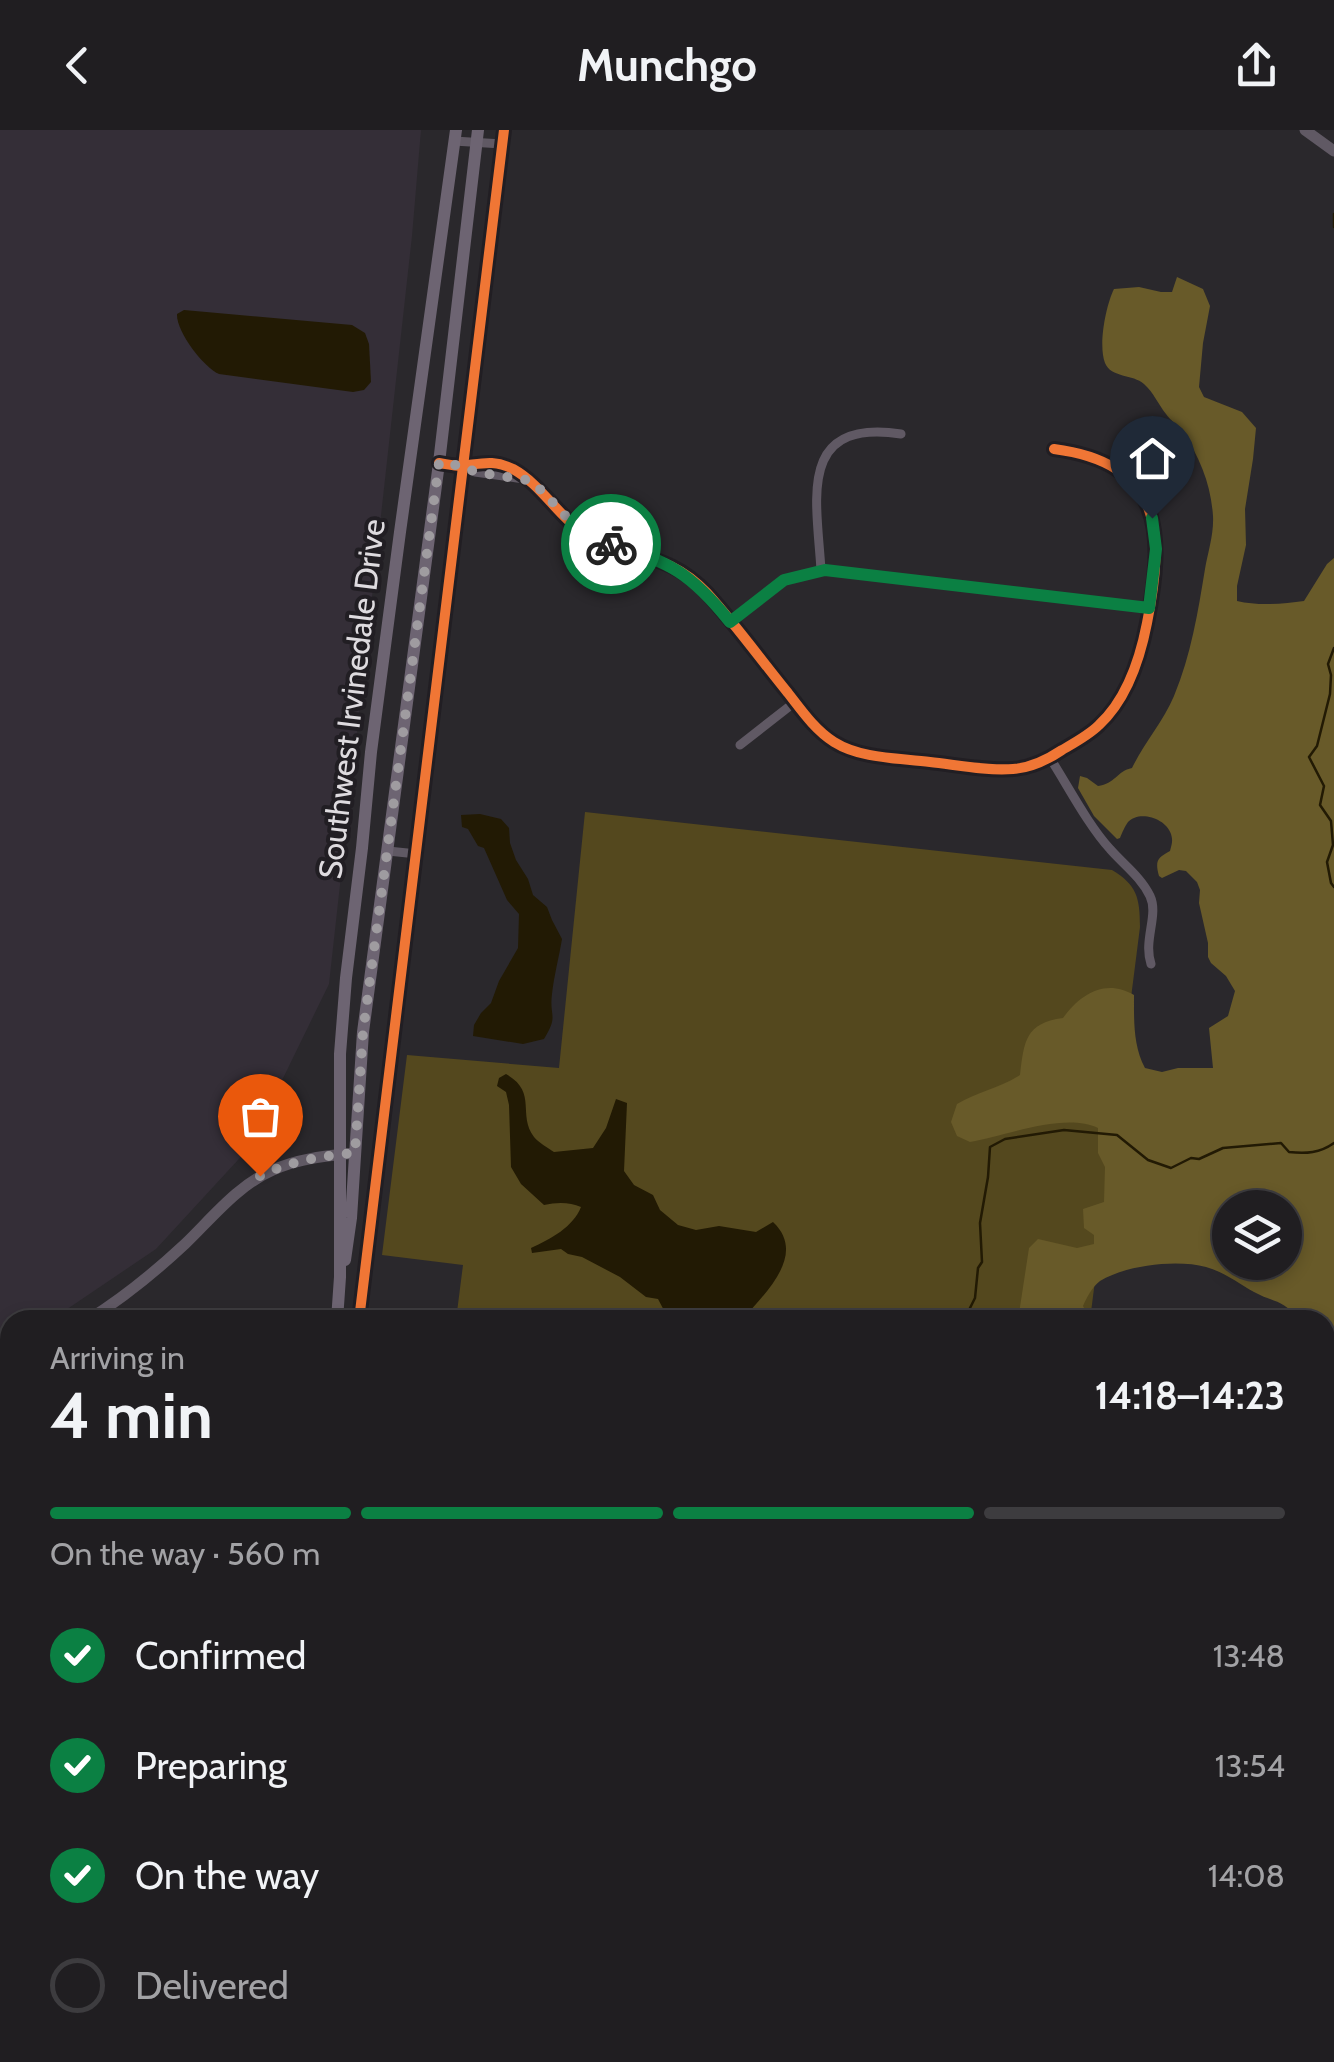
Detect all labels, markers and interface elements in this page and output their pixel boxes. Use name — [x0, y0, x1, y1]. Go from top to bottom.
icon: back — [50, 38, 105, 93]
text: Munchgo — [577, 38, 757, 92]
icon: share — [1229, 38, 1284, 93]
pin — [1110, 416, 1195, 519]
icon: home — [1125, 431, 1180, 486]
courier — [561, 494, 661, 594]
street label: Southwest Irvinedale Drive — [310, 517, 393, 881]
icon: bike — [584, 517, 639, 572]
pin — [218, 1074, 303, 1177]
icon: bag — [233, 1089, 288, 1144]
map controls — [1212, 1190, 1302, 1280]
button: layers — [1212, 1190, 1302, 1280]
text: Arriving in — [50, 1338, 185, 1377]
text: 14:18–14:23 — [1095, 1372, 1285, 1419]
text: 4 min — [50, 1375, 213, 1454]
text: On the way · 560 m — [50, 1534, 320, 1573]
icon: check — [50, 1628, 105, 1683]
text: Confirmed — [135, 1632, 306, 1679]
text: 13:48 — [1213, 1636, 1285, 1675]
icon: check — [50, 1738, 105, 1793]
text: Preparing — [135, 1742, 287, 1789]
text: 13:54 — [1215, 1746, 1285, 1785]
icon: check — [50, 1848, 105, 1903]
text: On the way — [135, 1852, 319, 1899]
text: 14:08 — [1208, 1856, 1285, 1895]
text: Delivered — [135, 1962, 289, 2009]

